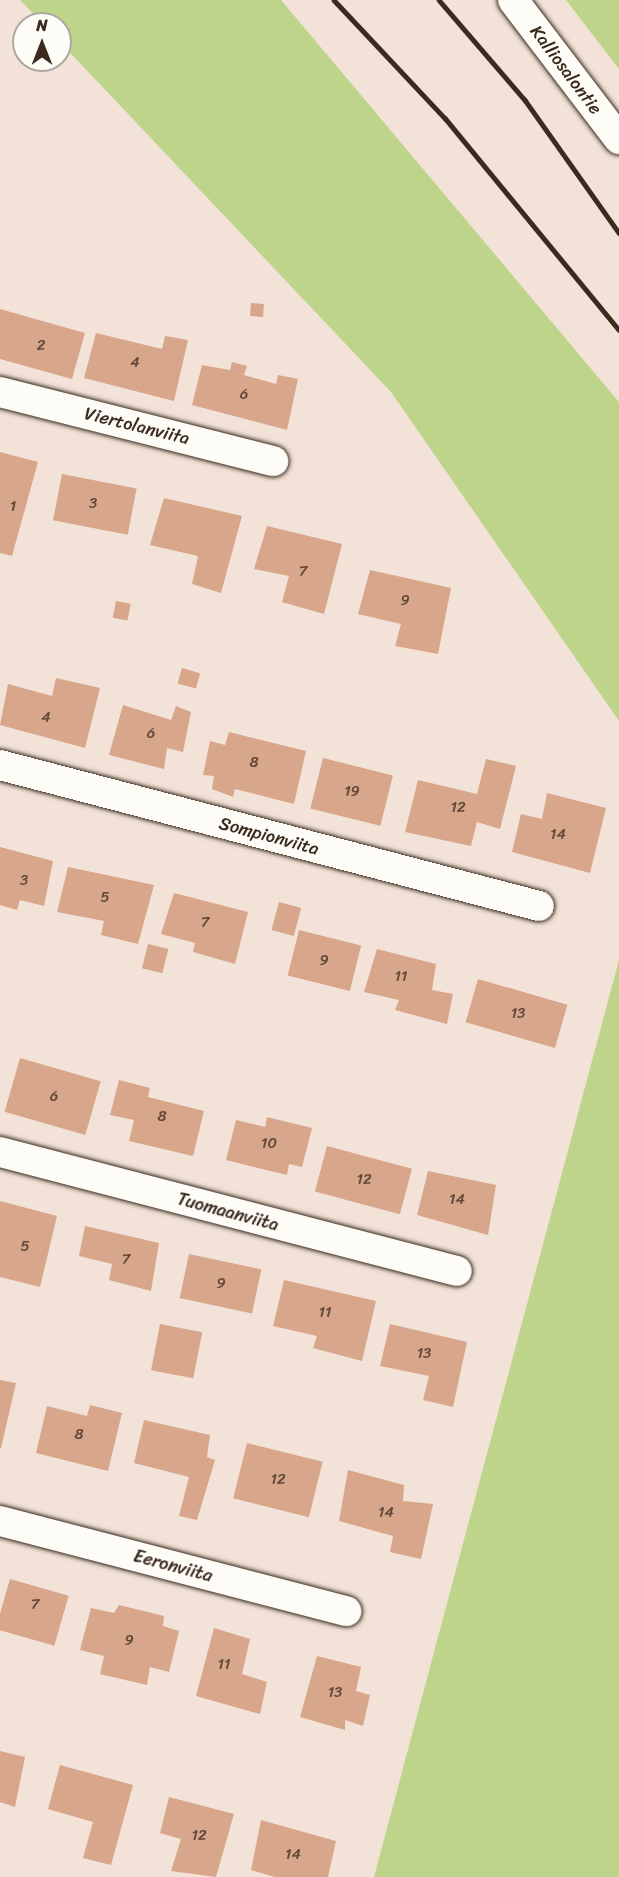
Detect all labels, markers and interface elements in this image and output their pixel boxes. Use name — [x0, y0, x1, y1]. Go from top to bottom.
text: N — [36, 11, 48, 40]
north arrow — [12, 12, 72, 72]
street label: Kalliosalontie — [525, 21, 607, 119]
house number: 2 — [37, 337, 45, 355]
house number: 4 — [130, 354, 140, 372]
house number: 6 — [240, 386, 248, 404]
street label: Viertolanviita — [82, 403, 192, 449]
house number: 3 — [89, 495, 97, 513]
house number: 1 — [10, 498, 16, 516]
house number: 7 — [299, 563, 307, 581]
house number: 9 — [400, 592, 410, 610]
house number: 4 — [41, 709, 51, 727]
house number: 6 — [147, 725, 155, 743]
house number: 8 — [249, 754, 259, 772]
house number: 19 — [344, 783, 360, 801]
house number: 12 — [450, 799, 466, 817]
street label: Sompionviita — [217, 812, 321, 860]
house number: 14 — [550, 826, 566, 844]
house number: 3 — [20, 872, 28, 890]
house number: 5 — [100, 889, 110, 907]
house number: 7 — [201, 914, 209, 932]
house number: 9 — [319, 952, 329, 970]
house number: 11 — [395, 968, 407, 986]
house number: 13 — [511, 1005, 525, 1023]
house number: 6 — [50, 1088, 58, 1106]
house number: 8 — [157, 1108, 167, 1126]
house number: 10 — [261, 1135, 277, 1153]
house number: 12 — [356, 1171, 372, 1189]
street label: Tuomaanviita — [175, 1188, 281, 1236]
house number: 14 — [449, 1191, 465, 1209]
house number: 5 — [20, 1238, 30, 1256]
house number: 7 — [122, 1251, 130, 1269]
house number: 9 — [216, 1275, 226, 1293]
house number: 11 — [319, 1304, 331, 1322]
house number: 13 — [417, 1345, 431, 1363]
house number: 8 — [74, 1426, 84, 1444]
house number: 12 — [270, 1471, 286, 1489]
house number: 14 — [378, 1504, 394, 1522]
street label: Eeronviita — [131, 1545, 215, 1587]
house number: 7 — [31, 1596, 39, 1614]
house number: 9 — [124, 1632, 134, 1650]
house number: 11 — [218, 1656, 230, 1674]
house number: 13 — [328, 1684, 342, 1702]
house number: 12 — [191, 1827, 207, 1845]
house number: 14 — [285, 1846, 301, 1864]

